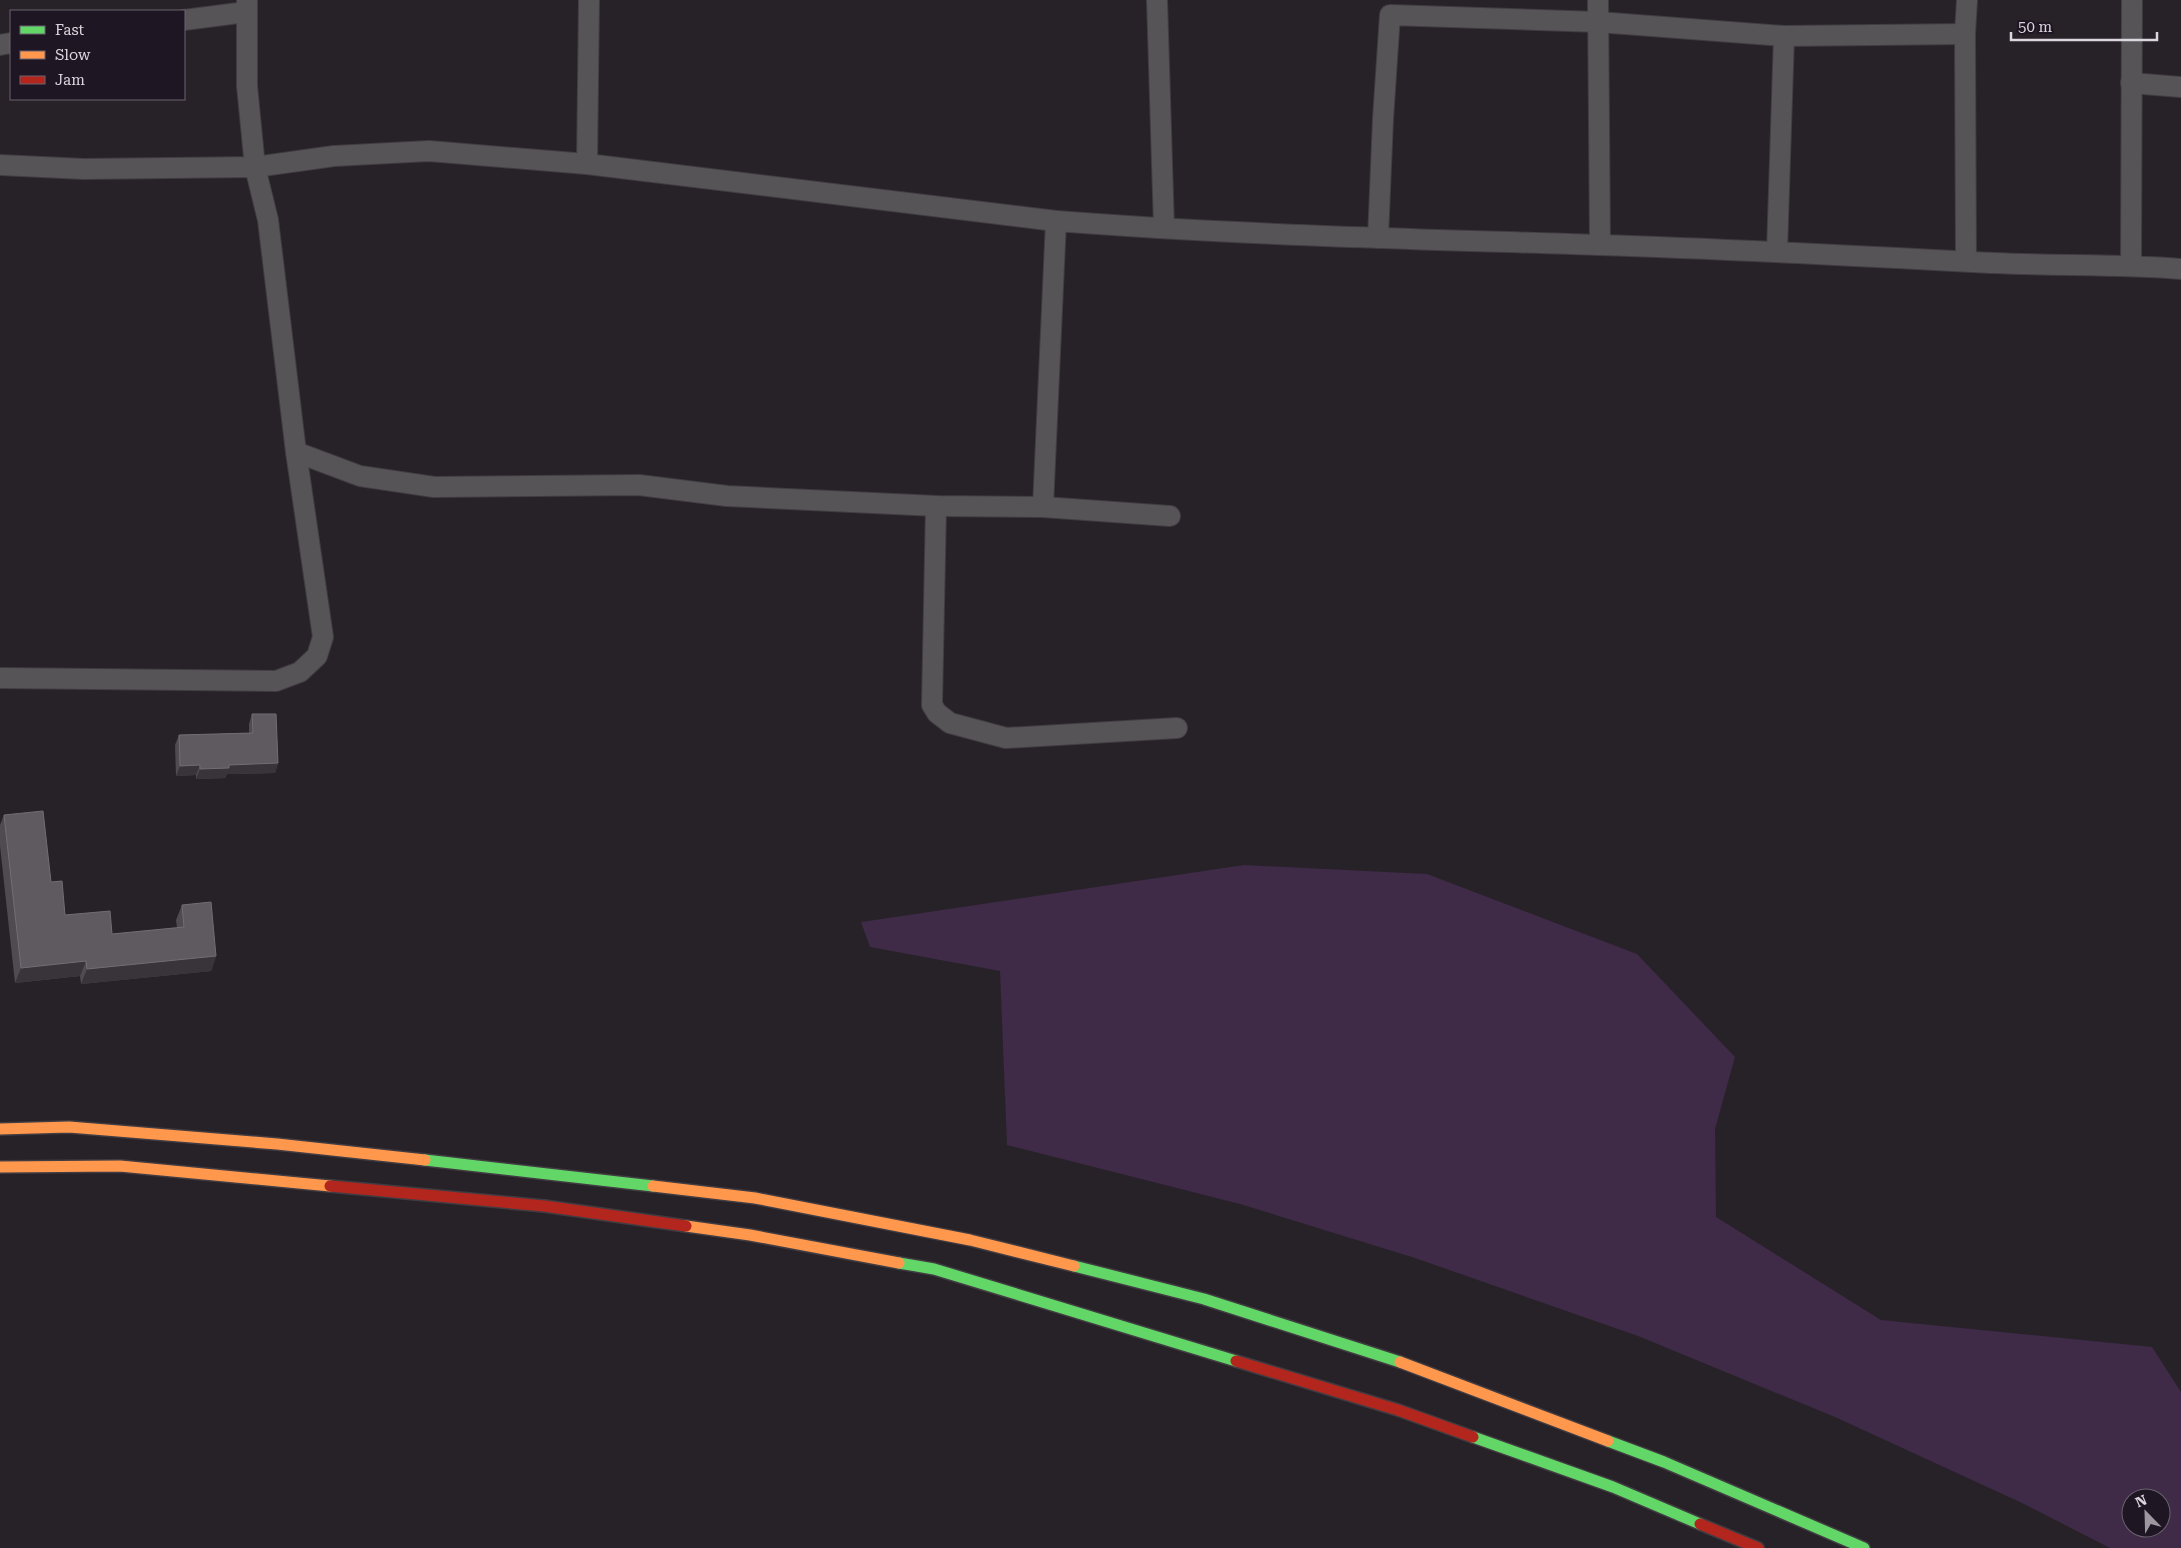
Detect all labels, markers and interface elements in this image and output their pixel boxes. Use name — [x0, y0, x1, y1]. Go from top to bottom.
legend — [10, 10, 185, 100]
scale bar — [2011, 10, 2157, 42]
text: 50 m — [2018, 18, 2053, 36]
text: Fast — [55, 21, 85, 39]
text: Slow — [55, 46, 91, 64]
text: Jam — [55, 71, 85, 89]
north arrow — [2121, 1488, 2171, 1538]
text: N — [2133, 1491, 2149, 1511]

